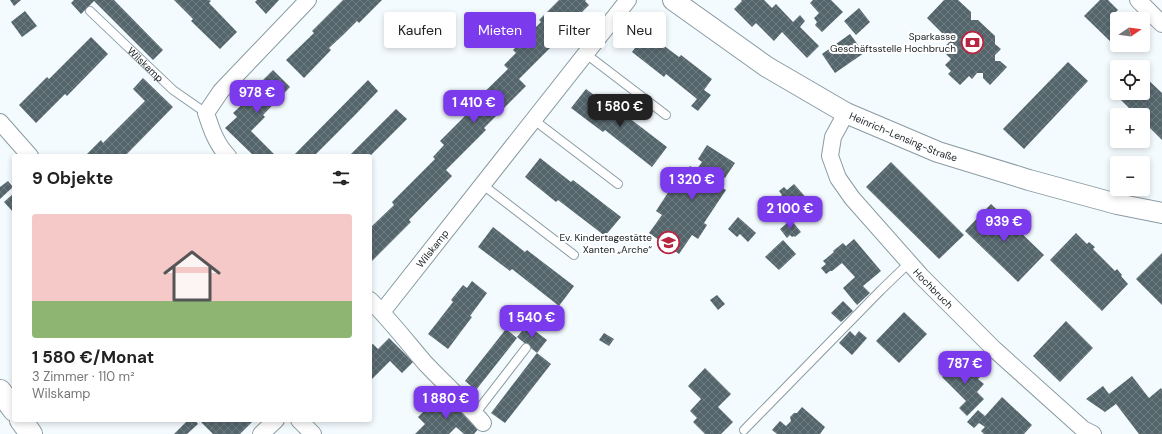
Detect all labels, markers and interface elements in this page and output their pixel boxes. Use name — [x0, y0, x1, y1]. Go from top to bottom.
chip: Kaufen — [384, 12, 456, 48]
chip: Mieten — [464, 12, 536, 48]
chip: Filter — [544, 12, 605, 48]
chip: Neu — [613, 12, 666, 48]
north arrow — [1110, 12, 1150, 52]
map controls — [1110, 12, 1150, 196]
bank icon: Sparkasse Geschäftsstelle Hochbruch — [959, 29, 985, 55]
place label: Sparkasse Geschäftsstelle Hochbruch — [830, 30, 956, 55]
street label: Wilskamp — [125, 44, 166, 85]
button: locate — [1110, 60, 1150, 100]
pin: 978 € — [229, 80, 285, 114]
text: 978 € — [239, 84, 275, 101]
pin: 1 410 € — [437, 90, 511, 124]
text: 1 410 € — [452, 94, 496, 111]
pin: 1 580 € — [583, 94, 657, 128]
text: 1 580 € — [597, 98, 643, 115]
button: + — [1110, 108, 1150, 148]
street label: Heinrich-Lensing-Straße — [847, 109, 959, 165]
button: − — [1110, 156, 1150, 196]
text: 9 Objekte — [32, 167, 113, 189]
icon: filters — [330, 167, 352, 189]
pin: 1 320 € — [655, 167, 729, 201]
text: 1 320 € — [669, 171, 715, 188]
pin: 2 100 € — [753, 196, 827, 230]
text: 2 100 € — [767, 200, 813, 217]
pin: 939 € — [976, 209, 1032, 243]
text: 939 € — [985, 213, 1023, 230]
street label: Wilskamp — [414, 227, 452, 270]
school or university icon: Ev. Kindertagestätte Xanten „Arche“ — [655, 230, 681, 256]
place label: Ev. Kindertagestätte Xanten „Arche“ — [559, 231, 652, 256]
icon: home — [156, 240, 228, 312]
street label: Hochbruch — [910, 266, 956, 312]
pin: 1 540 € — [495, 305, 569, 339]
text: 1 540 € — [509, 309, 555, 326]
text: 1 580 €/Monat — [32, 346, 154, 368]
pin: 787 € — [937, 351, 993, 385]
text: 787 € — [947, 355, 983, 372]
text: 3 Zimmer · 110 m² — [32, 368, 134, 385]
text: Wilskamp — [32, 385, 90, 402]
pin: 1 880 € — [409, 386, 483, 420]
text: 1 880 € — [423, 390, 469, 407]

